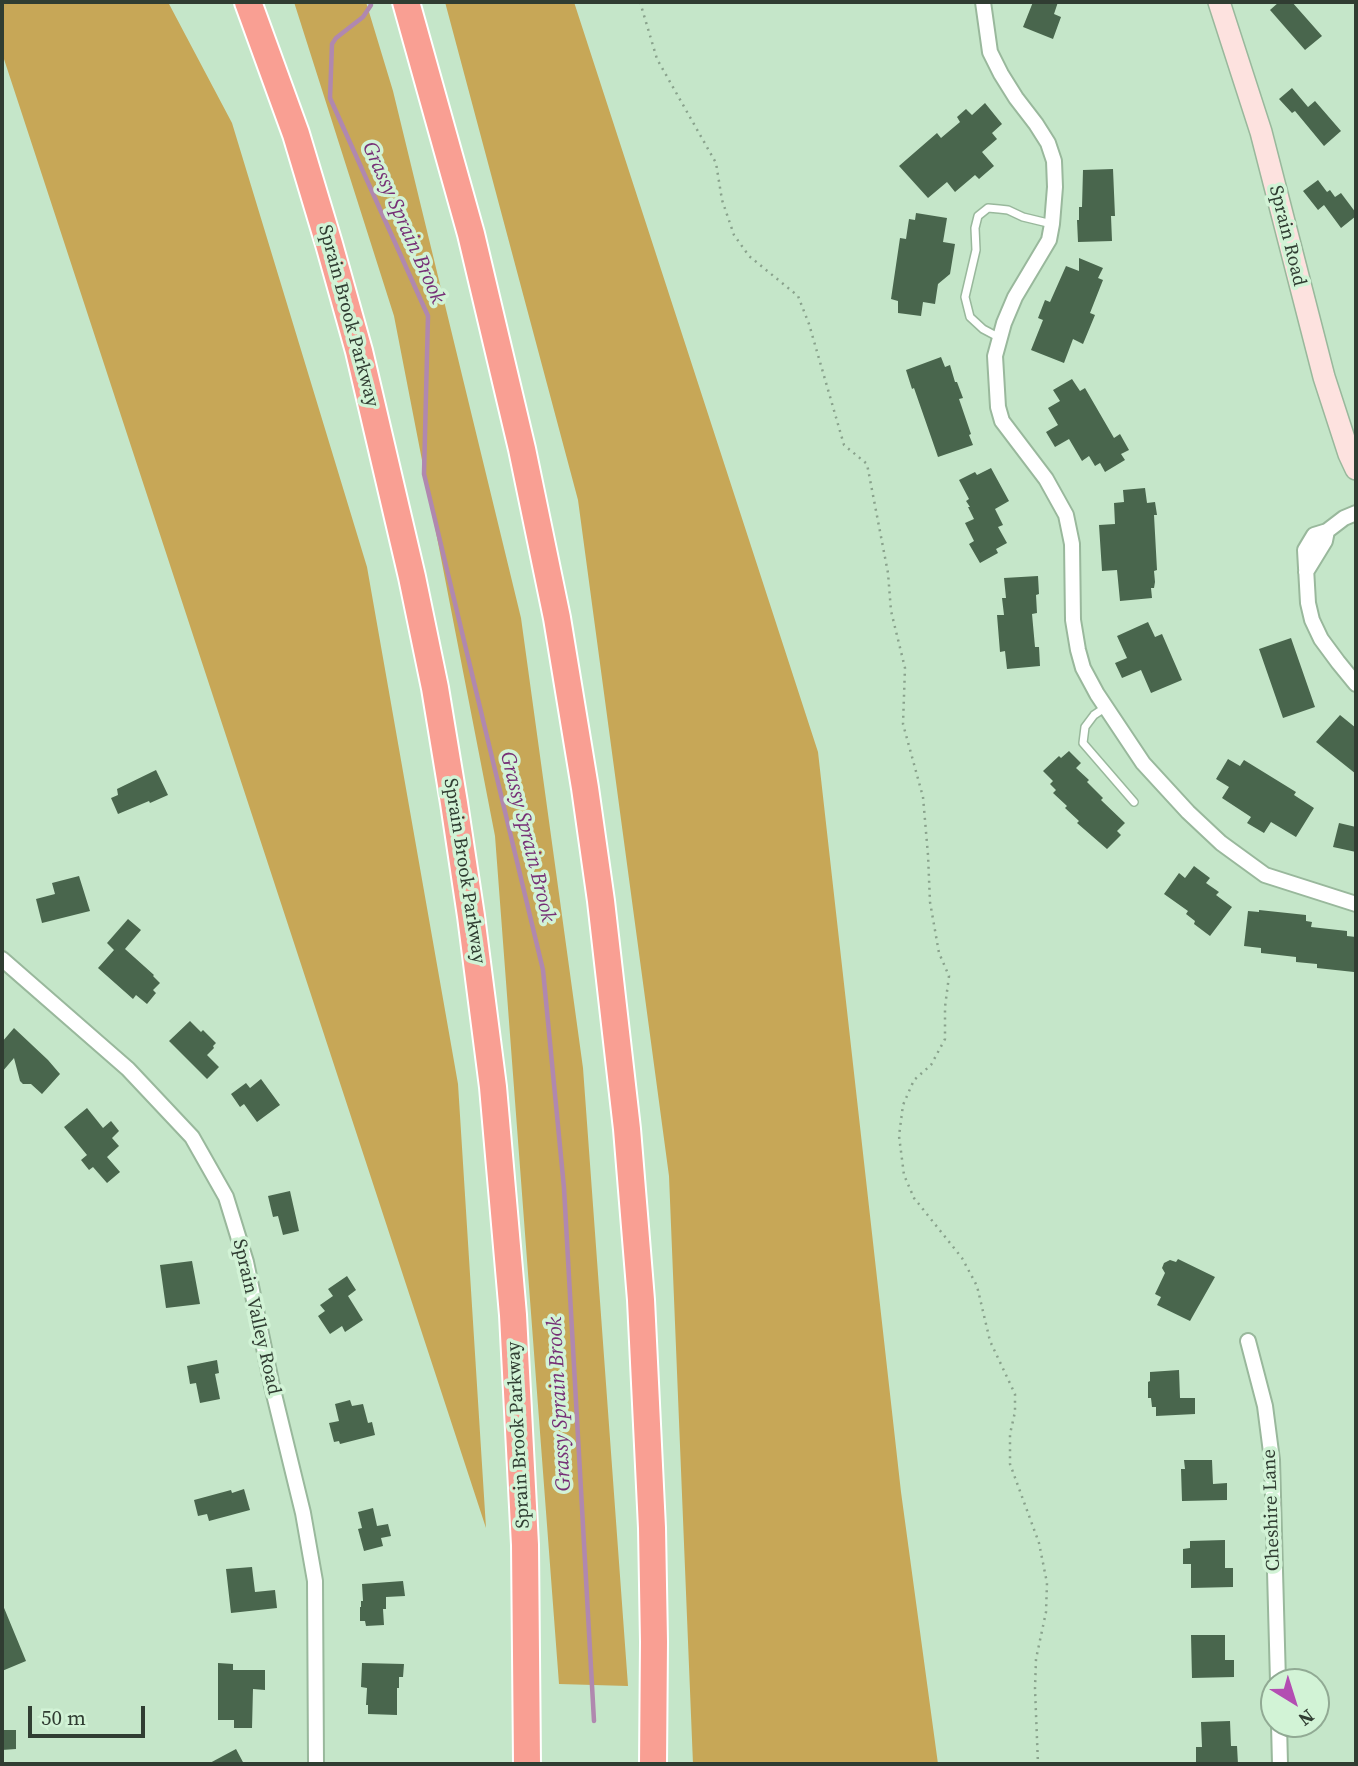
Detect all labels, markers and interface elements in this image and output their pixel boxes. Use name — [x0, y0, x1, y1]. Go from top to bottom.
water label: Grassy Sprain Brook — [356, 138, 450, 308]
street label: Sprain Road — [1264, 183, 1310, 289]
street label: Sprain Brook Parkway — [313, 223, 383, 409]
water label: Grassy Sprain Brook — [494, 749, 560, 925]
street label: Sprain Brook Parkway — [438, 777, 490, 965]
street label: Sprain Valley Road — [227, 1237, 285, 1397]
water label: Grassy Sprain Brook — [543, 1316, 577, 1492]
street label: Sprain Brook Parkway — [503, 1341, 535, 1529]
street label: Cheshire Lane — [1258, 1448, 1286, 1572]
north arrow — [1260, 1668, 1330, 1738]
scale bar — [32, 1692, 149, 1736]
text: 50 m — [41, 1703, 86, 1732]
text: N — [1293, 1703, 1320, 1732]

